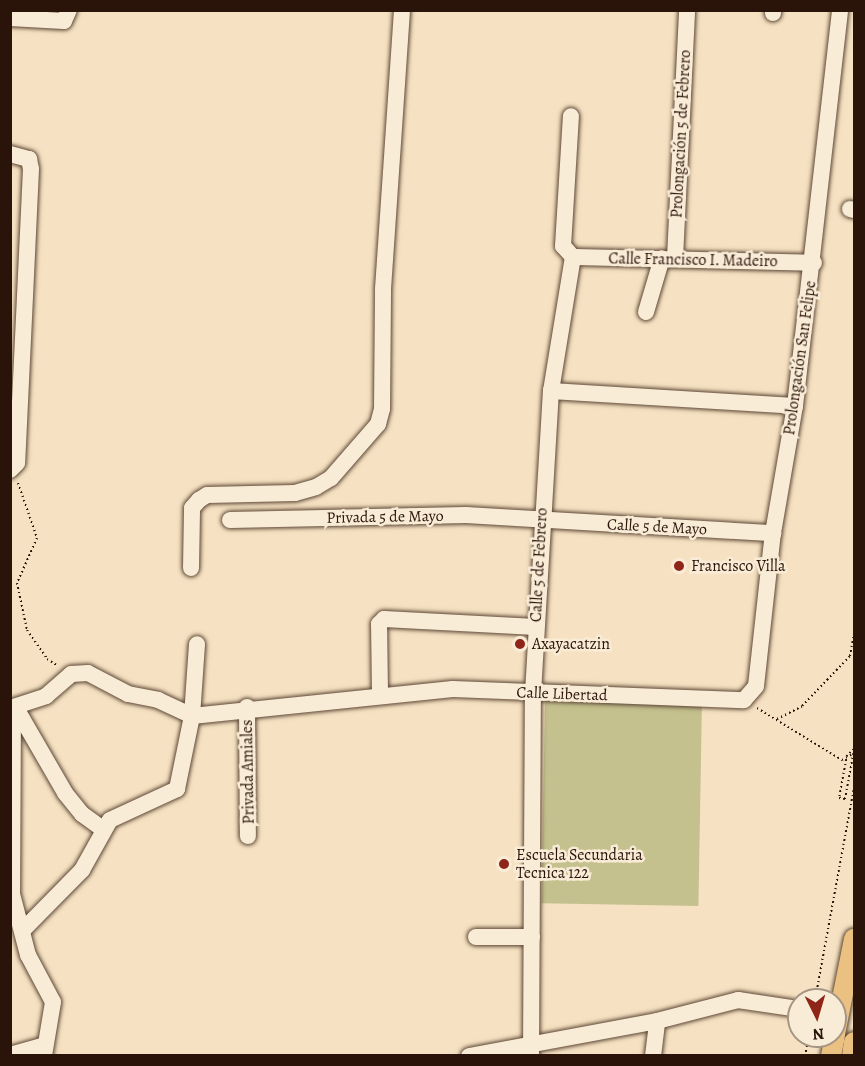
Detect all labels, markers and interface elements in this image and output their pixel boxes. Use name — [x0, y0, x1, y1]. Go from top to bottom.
street label: Prolongación 5 de Febrero — [667, 49, 695, 219]
street label: Calle Francisco I. Madeiro — [608, 249, 778, 271]
street label: Prolongación San Felipe — [780, 279, 820, 437]
street label: Privada 5 de Mayo — [326, 506, 444, 528]
street label: Calle 5 de Febrero — [526, 507, 552, 623]
street label: Calle 5 de Mayo — [607, 515, 707, 539]
place label: Francisco Villa — [691, 556, 785, 576]
marker: Francisco Villa — [672, 559, 686, 573]
place label: Axayacatzin — [532, 634, 610, 654]
marker: Axayacatzin — [513, 637, 527, 651]
street label: Calle Libertad — [516, 683, 608, 705]
street label: Privada Amiales — [237, 720, 259, 824]
place label: Escuela Secundaria Tecnica 122 — [516, 845, 643, 883]
marker: Escuela Secundaria Tecnica 122 — [497, 857, 511, 871]
north arrow — [787, 988, 847, 1048]
text: N — [812, 1022, 825, 1045]

